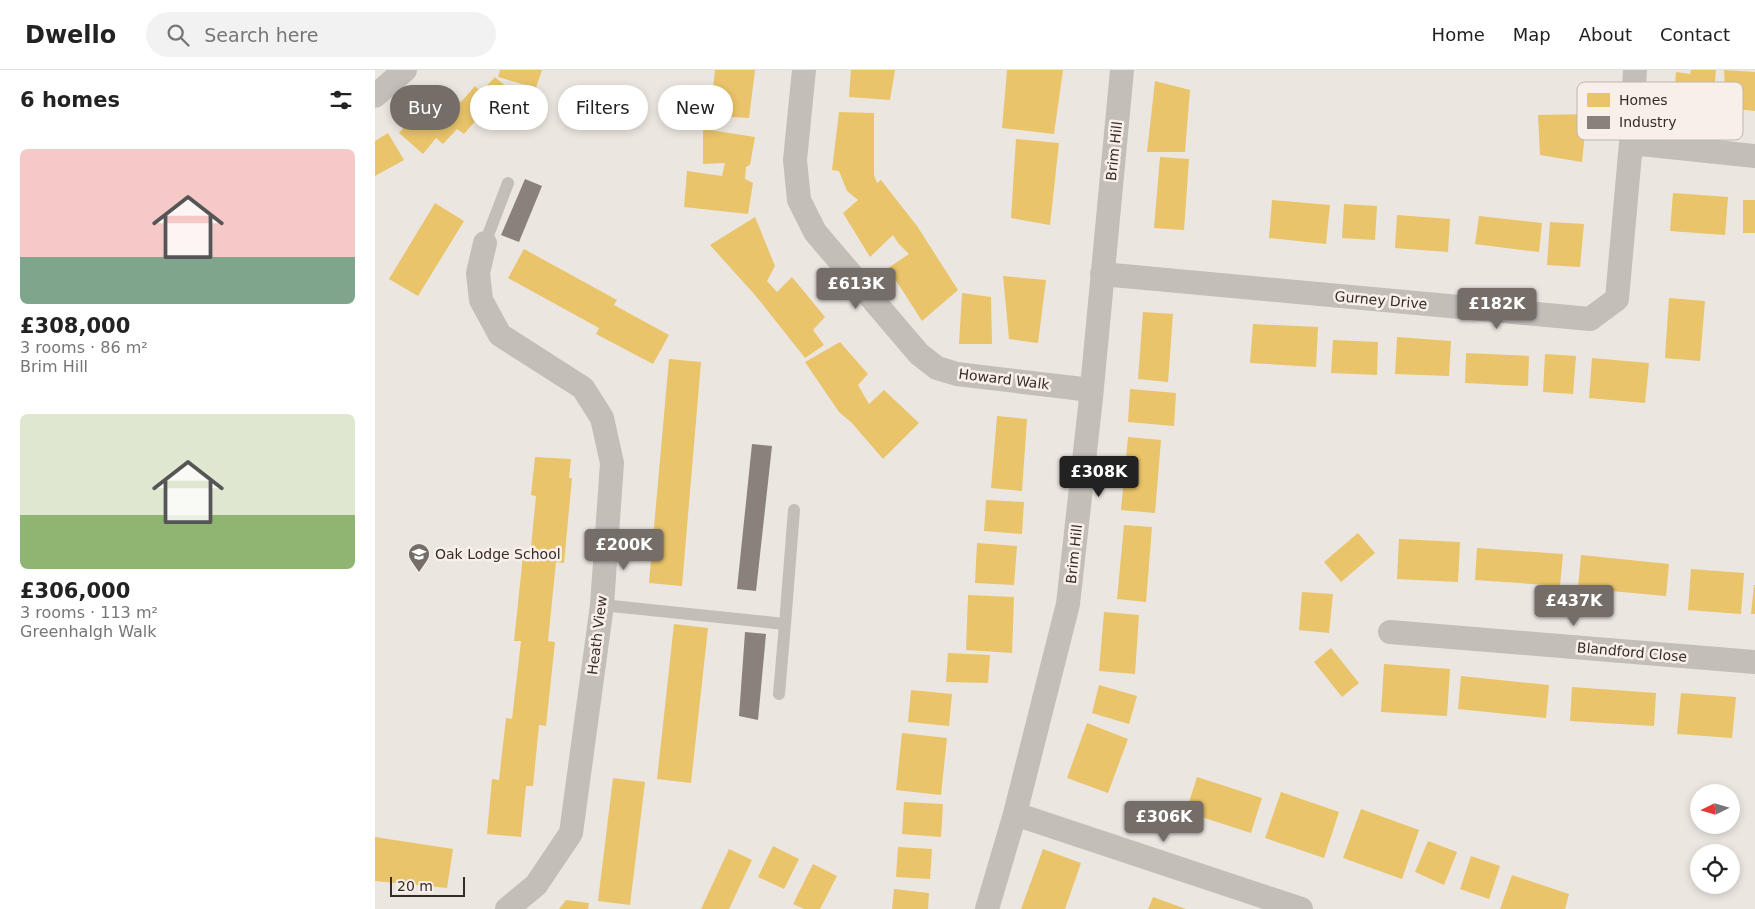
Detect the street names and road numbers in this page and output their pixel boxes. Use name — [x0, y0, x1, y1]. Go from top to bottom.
street label: Brim Hill — [1103, 121, 1125, 181]
street label: Gurney Drive — [1334, 288, 1428, 312]
street label: Howard Walk — [958, 365, 1051, 393]
street label: Brim Hill — [1063, 524, 1085, 584]
street label: Heath View — [584, 594, 610, 676]
street label: Blandford Close — [1576, 639, 1688, 665]

